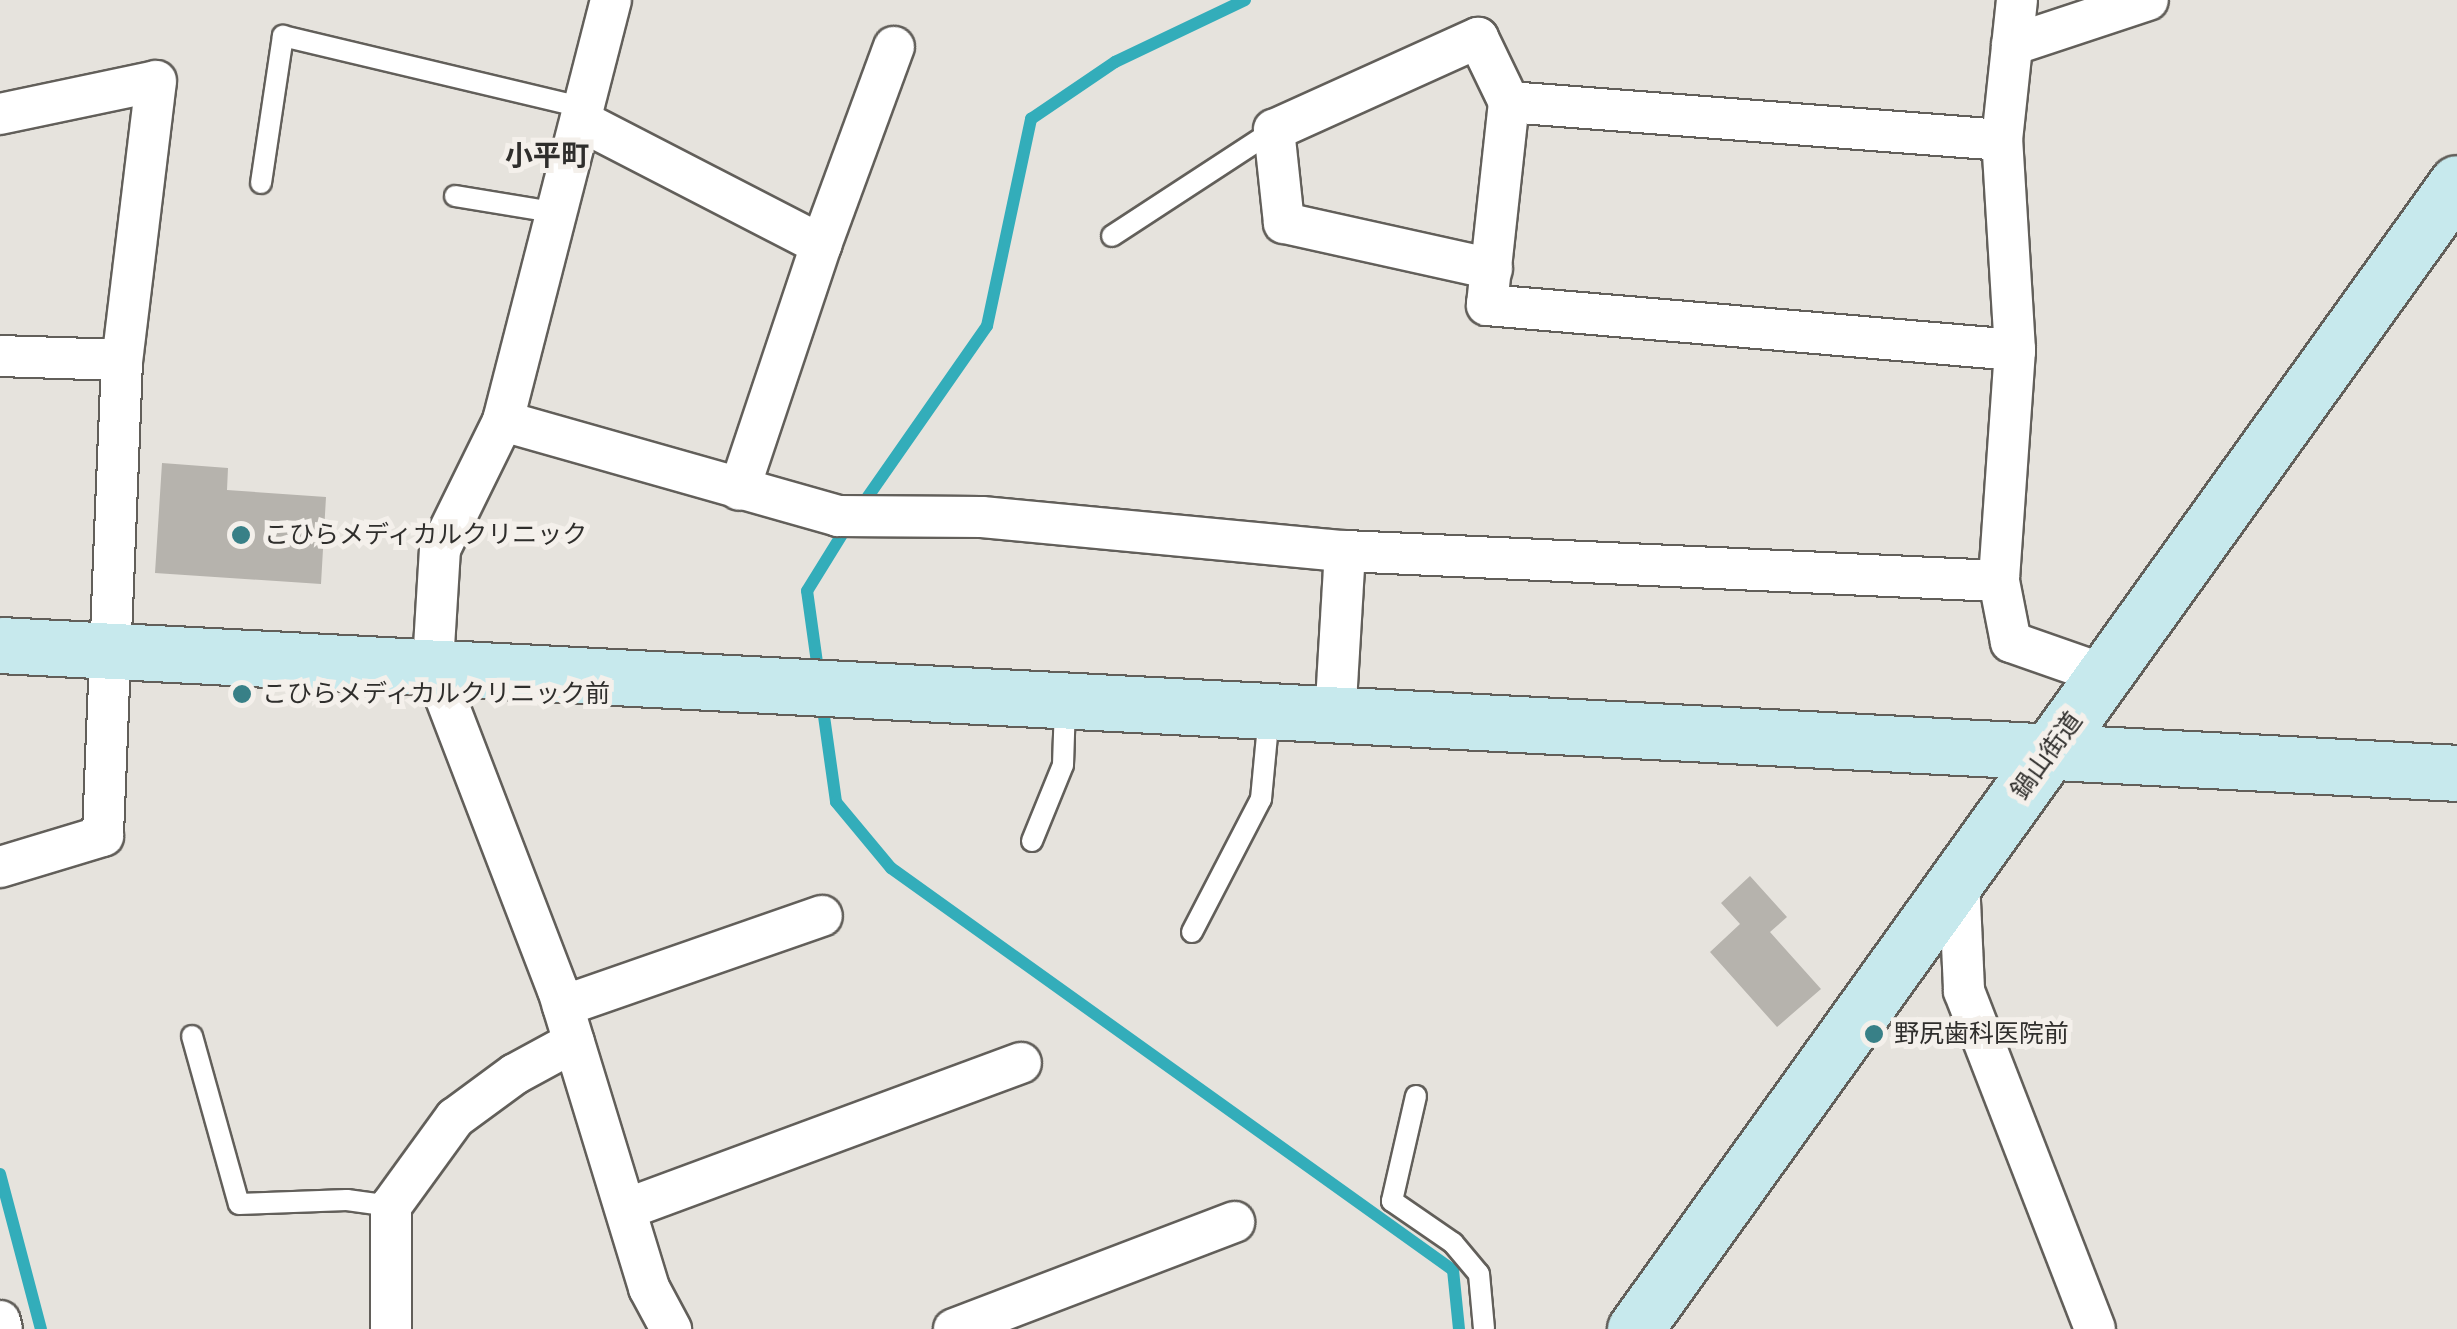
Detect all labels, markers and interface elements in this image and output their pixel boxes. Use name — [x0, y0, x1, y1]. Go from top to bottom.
district label: 小平町 — [505, 139, 589, 173]
place label: こひらメディカルクリニック — [264, 520, 589, 550]
marker: こひらメディカルクリニック — [228, 522, 254, 548]
place label: こひらメディカルクリニック前 — [262, 679, 612, 709]
marker: こひらメディカルクリニック前 — [231, 683, 253, 705]
street label: 鍋山街道 — [2005, 707, 2089, 805]
place label: 野尻歯科医院前 — [1894, 1019, 2069, 1049]
marker: 野尻歯科医院前 — [1863, 1023, 1885, 1045]

